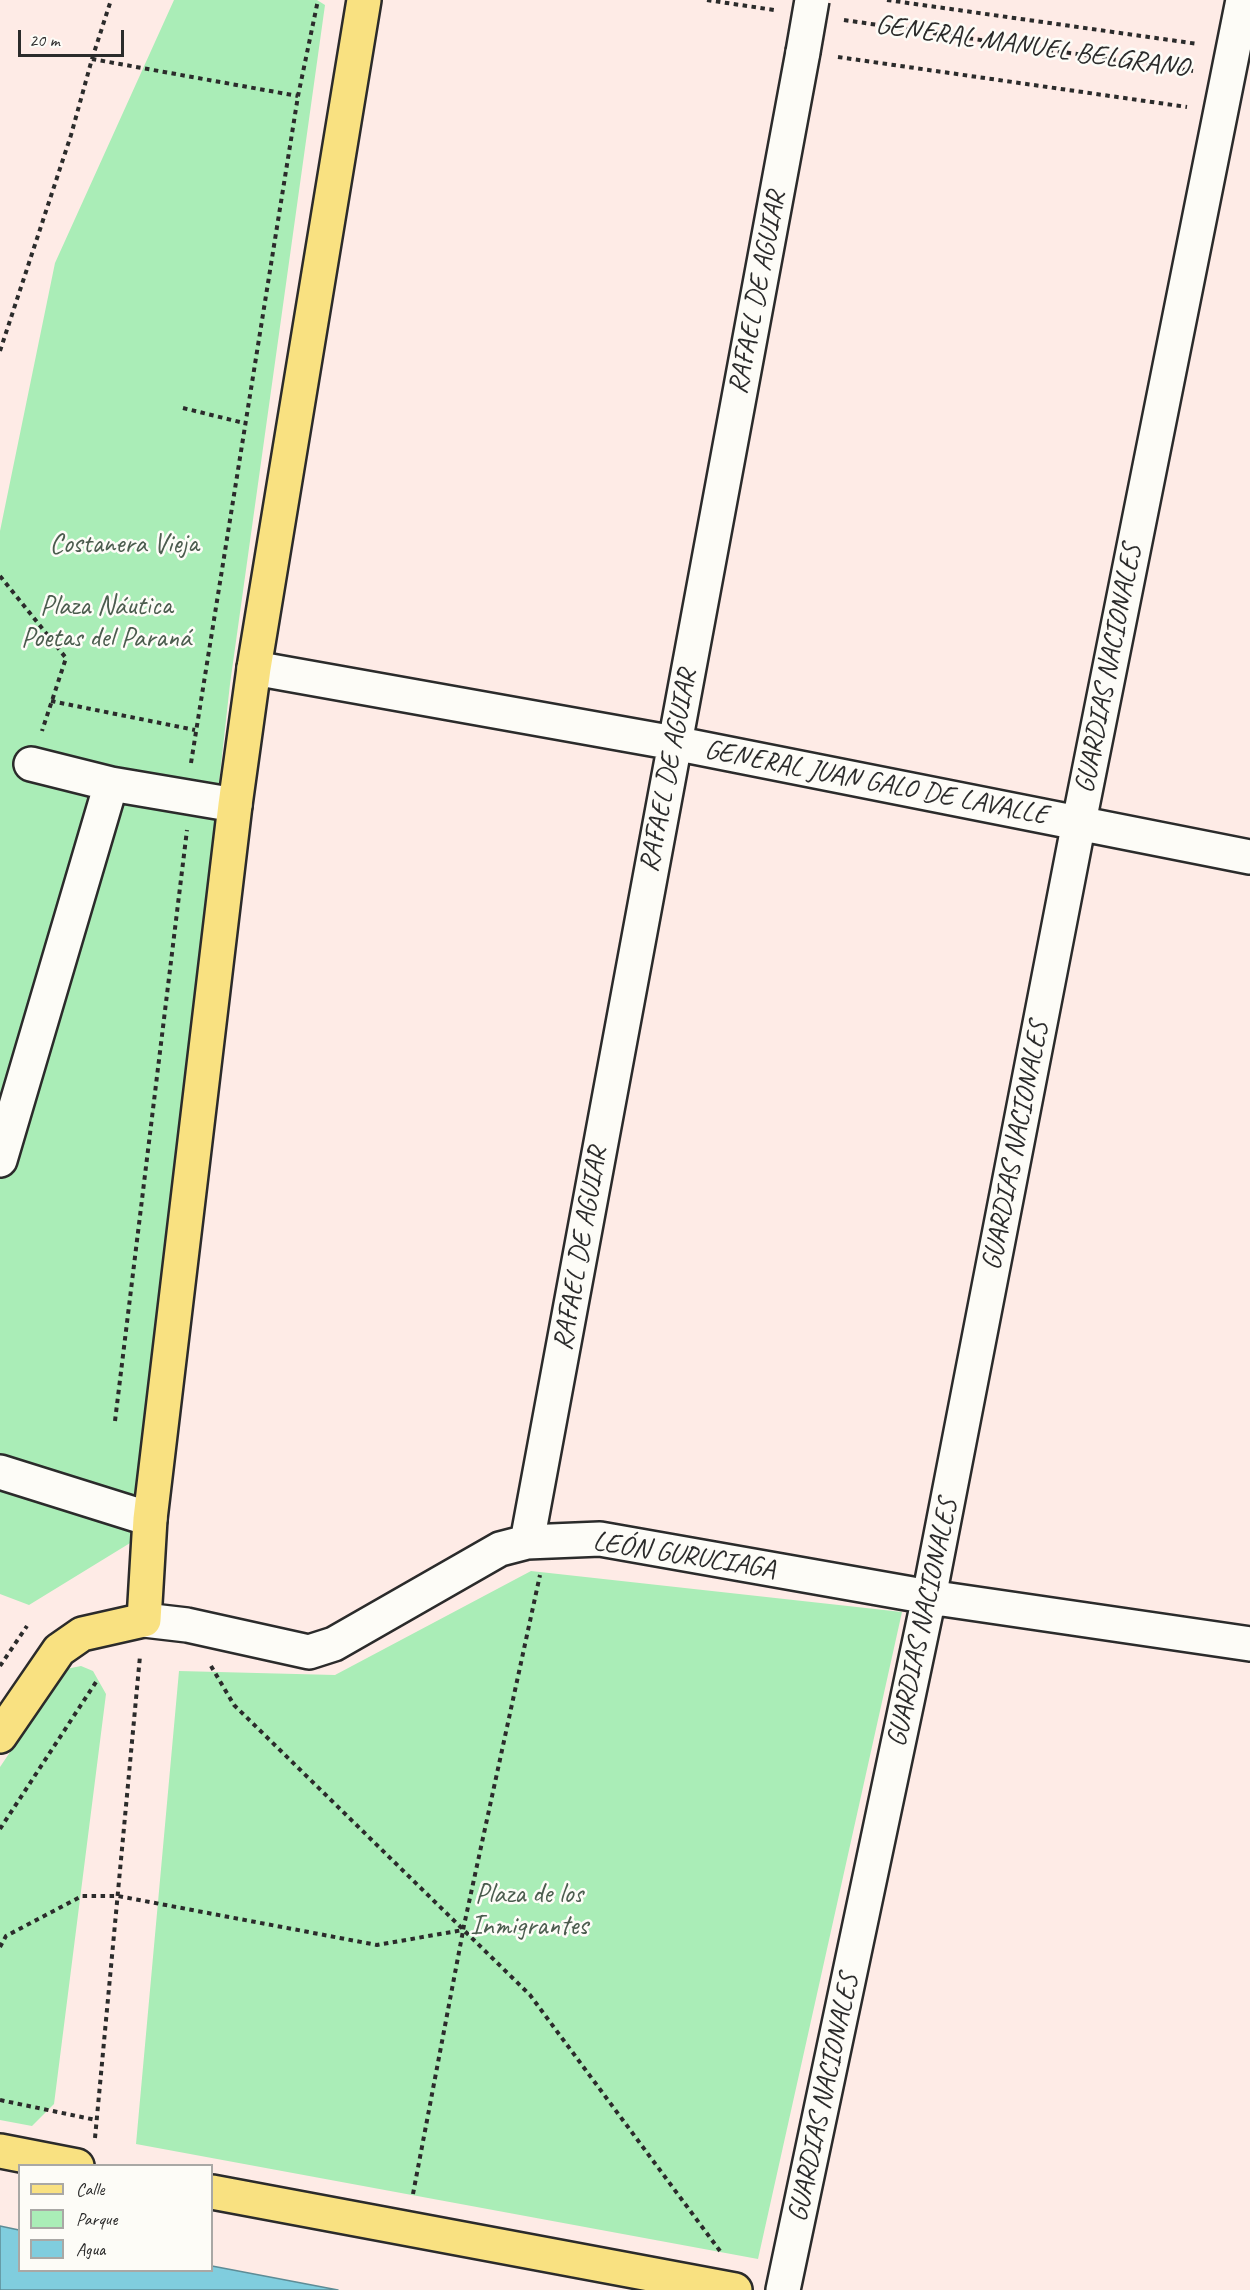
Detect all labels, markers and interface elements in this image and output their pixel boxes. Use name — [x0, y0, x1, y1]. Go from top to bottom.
street label: GENERAL MANUEL BELGRANO — [873, 8, 1191, 86]
scale bar — [21, 18, 128, 56]
text: 20 m — [29, 29, 60, 51]
street label: RAFAEL DE AGUIAR — [722, 189, 794, 397]
park label: Costanera Vieja — [49, 528, 199, 562]
street label: GUARDIAS NACIONALES — [1068, 542, 1150, 796]
park label: Plaza Náutica Poetas del Paraná — [21, 590, 191, 656]
street label: RAFAEL DE AGUIAR — [633, 667, 705, 875]
street label: GENERAL JUAN GALO DE LAVALLE — [702, 733, 1050, 833]
street label: GUARDIAS NACIONALES — [975, 1019, 1057, 1273]
street label: RAFAEL DE AGUIAR — [547, 1145, 615, 1353]
street label: GUARDIAS NACIONALES — [880, 1496, 966, 1750]
street label: LEÓN GURUCIAGA — [591, 1525, 777, 1587]
park label: Plaza de los Inmigrantes — [470, 1878, 588, 1944]
street label: GUARDIAS NACIONALES — [781, 1971, 867, 2225]
legend — [18, 2164, 213, 2272]
text: Calle — [76, 2178, 104, 2200]
text: Parque — [76, 2208, 117, 2230]
text: Agua — [76, 2238, 105, 2260]

